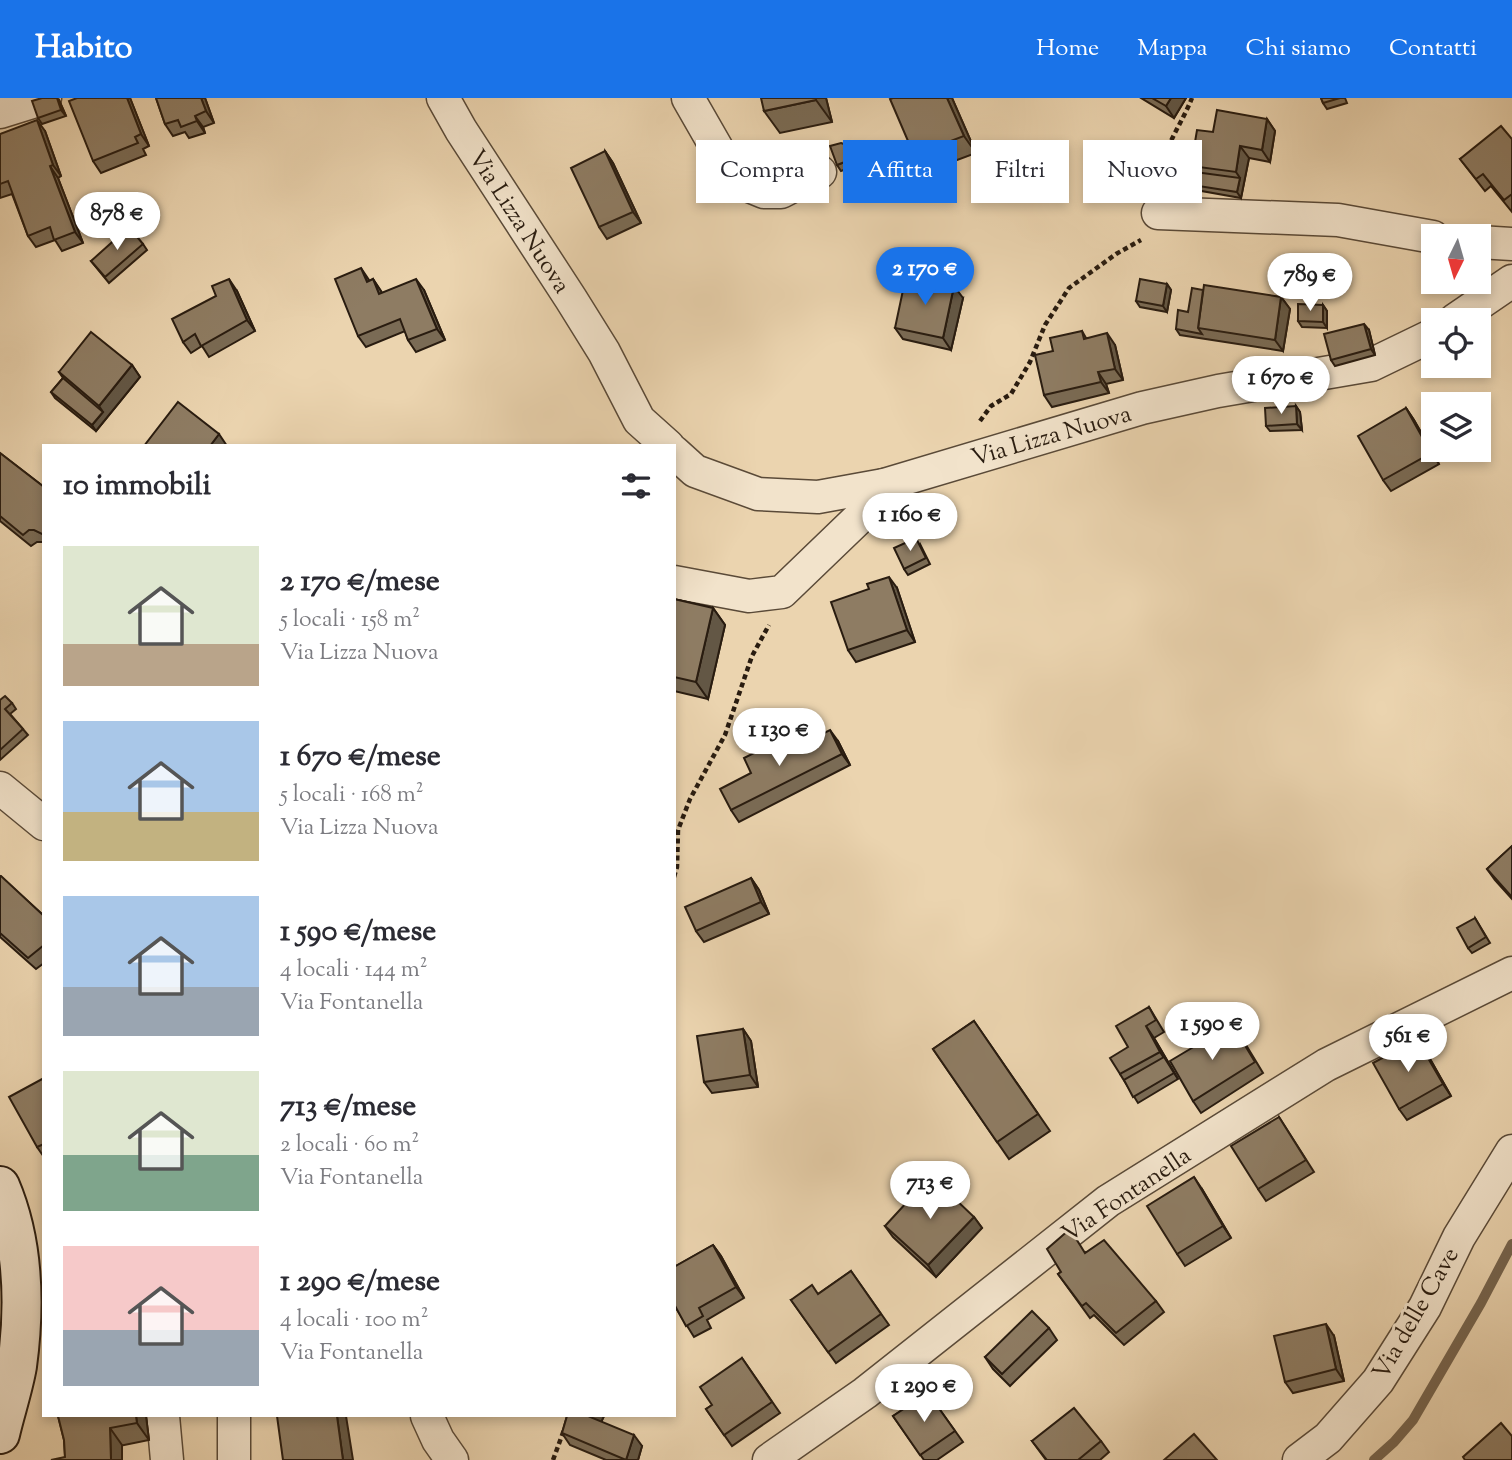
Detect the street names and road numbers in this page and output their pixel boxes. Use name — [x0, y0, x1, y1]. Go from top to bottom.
street label: Via Lizza Nuova — [459, 143, 578, 301]
street label: Via Lizza Nuova — [967, 398, 1136, 476]
street label: Via Fontanella — [1056, 1140, 1199, 1252]
street label: Via delle Cave — [1365, 1242, 1468, 1386]

